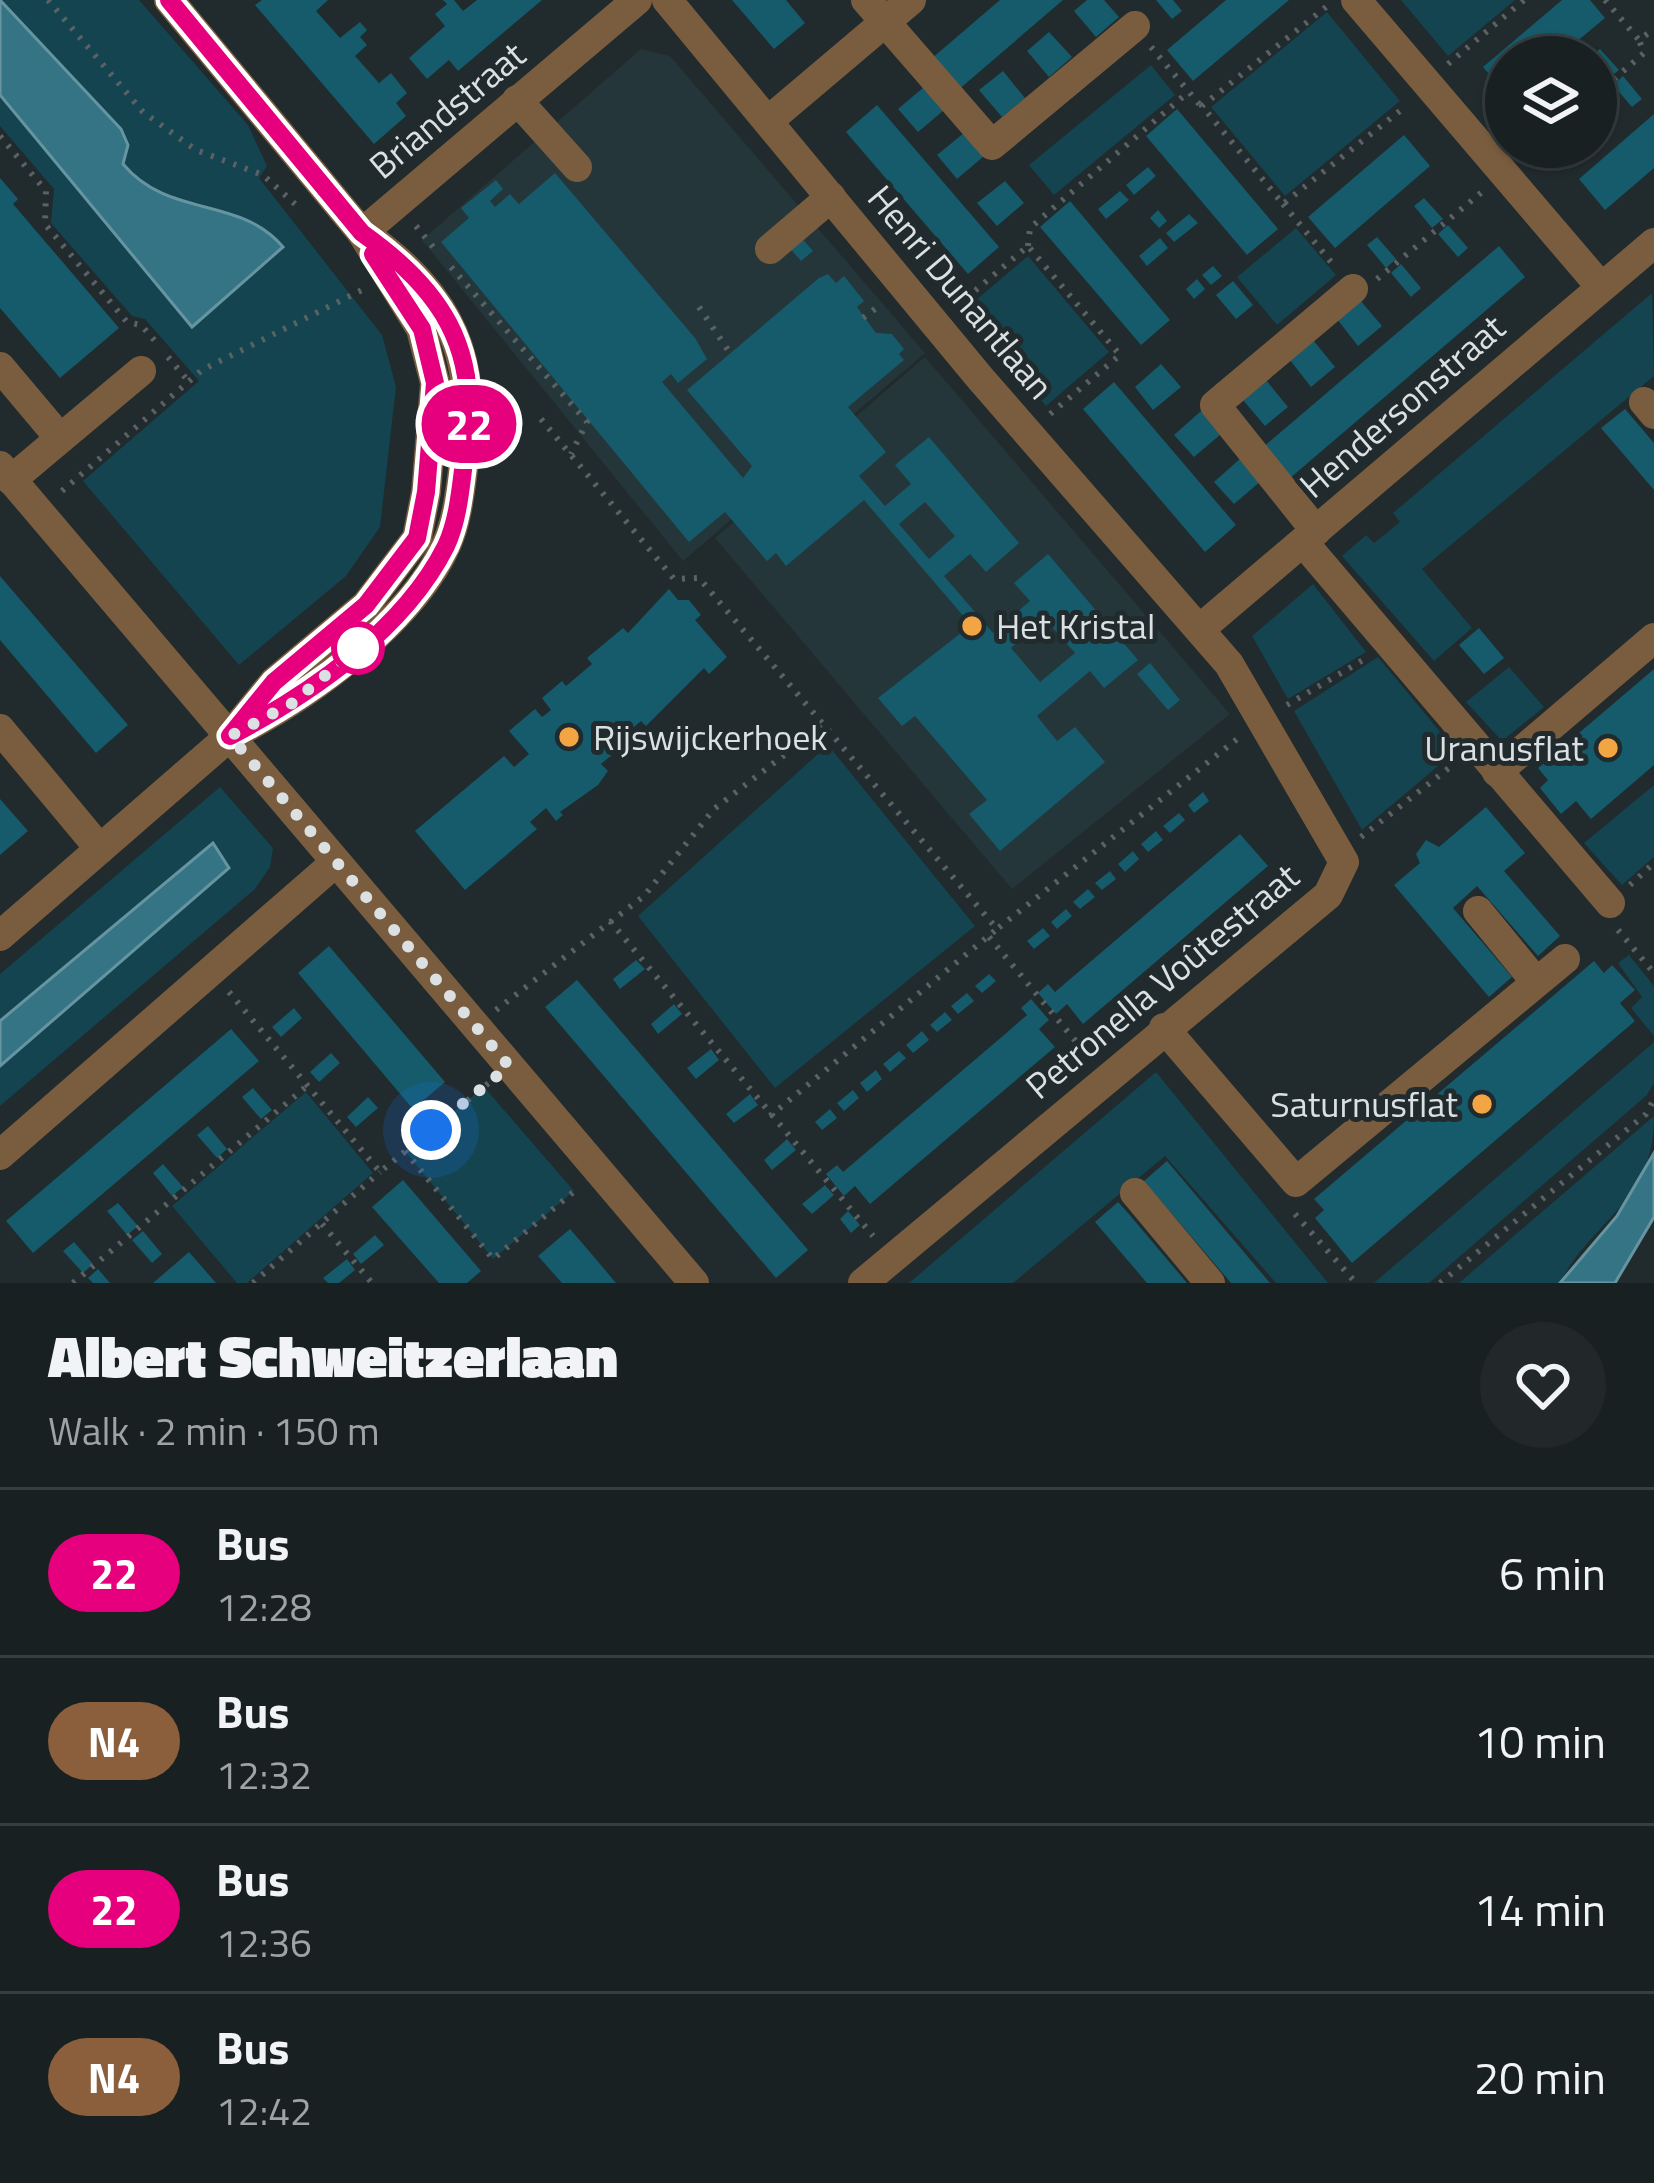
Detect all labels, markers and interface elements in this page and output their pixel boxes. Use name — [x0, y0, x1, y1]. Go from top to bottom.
street label: Briandstraat — [356, 27, 537, 192]
map controls — [1485, 36, 1617, 168]
button: layers — [1485, 36, 1617, 168]
street label: Henri Dunantlaan — [855, 172, 1068, 411]
street label: Hendersonstraat — [1287, 300, 1517, 511]
line badge: 22 — [415, 385, 523, 463]
text: 22 — [445, 392, 493, 456]
place label: Het Kristal — [996, 598, 1155, 653]
marker: Het Kristal — [959, 613, 985, 639]
unlabelled marker — [333, 623, 383, 673]
place label: Rijswijckerhoek — [593, 709, 828, 764]
place label: Uranusflat — [1424, 720, 1584, 775]
marker: Rijswijckerhoek — [556, 724, 582, 750]
marker: Uranusflat — [1595, 735, 1621, 761]
street label: Petronella Voûtestraat — [1013, 849, 1311, 1112]
place label: Saturnusflat — [1270, 1076, 1458, 1131]
marker: Saturnusflat — [1469, 1091, 1495, 1117]
your location — [401, 1100, 461, 1160]
text: Albert Schweitzerlaan — [48, 1312, 618, 1399]
button: heart — [1480, 1322, 1606, 1448]
text: Walk · 2 min · 150 m — [48, 1401, 380, 1460]
text: Bus — [216, 1509, 290, 1577]
text: 6 min — [1499, 1539, 1606, 1607]
text: 22 — [90, 1541, 138, 1605]
text: 12:28 — [216, 1577, 312, 1636]
text: Bus — [216, 1677, 290, 1745]
text: 10 min — [1474, 1707, 1606, 1775]
text: N4 — [88, 1709, 140, 1773]
text: 12:32 — [216, 1745, 312, 1804]
text: Bus — [216, 1845, 290, 1913]
text: 14 min — [1474, 1875, 1606, 1943]
text: 22 — [90, 1877, 138, 1941]
text: 12:36 — [216, 1913, 312, 1972]
text: Bus — [216, 2013, 290, 2081]
text: 20 min — [1474, 2043, 1606, 2111]
text: N4 — [88, 2045, 140, 2109]
text: 12:42 — [216, 2081, 312, 2140]

